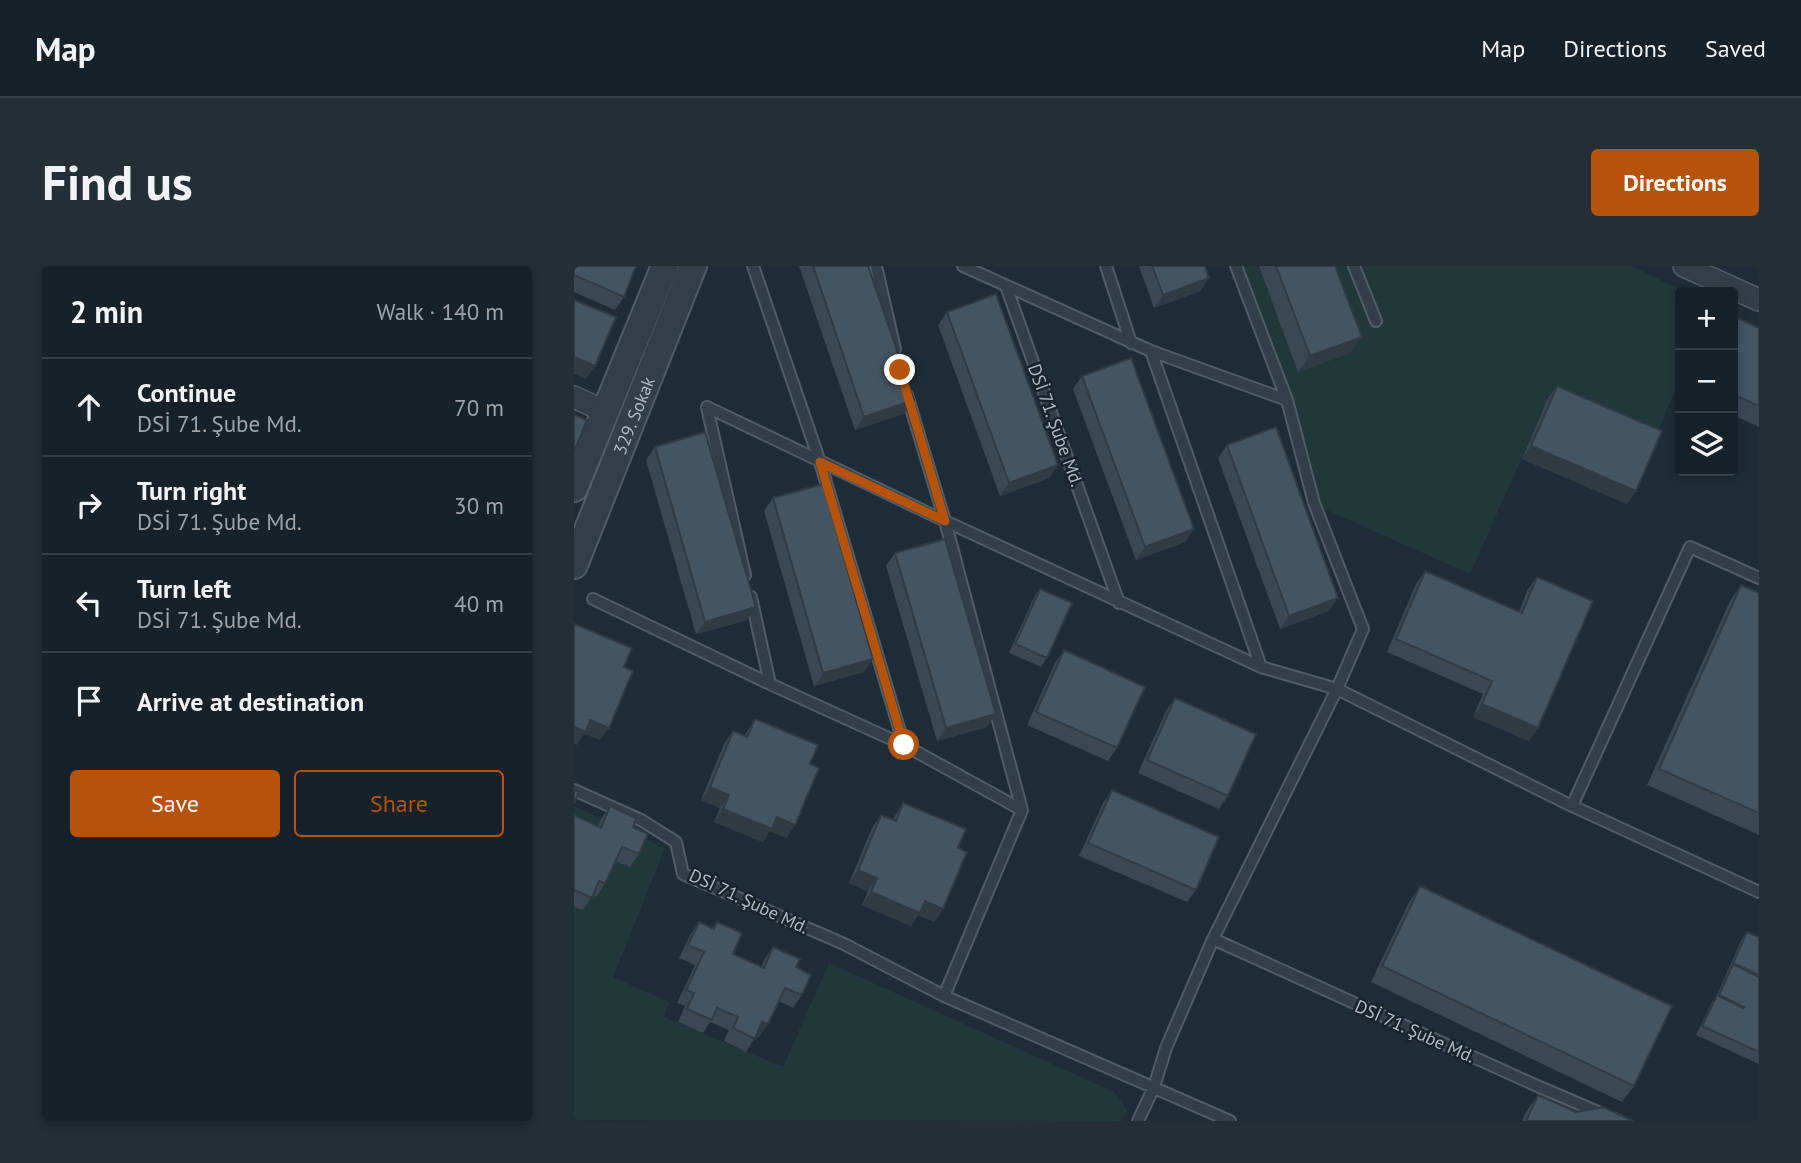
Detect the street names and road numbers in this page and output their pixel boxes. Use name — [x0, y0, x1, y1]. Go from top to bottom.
street label: DSİ 71. Şube Md. — [1023, 360, 1089, 490]
street label: 329. Sokak — [608, 373, 660, 458]
street label: DSİ 71. Şube Md. — [686, 863, 812, 939]
street label: DSİ 71. Şube Md. — [1351, 994, 1479, 1068]

